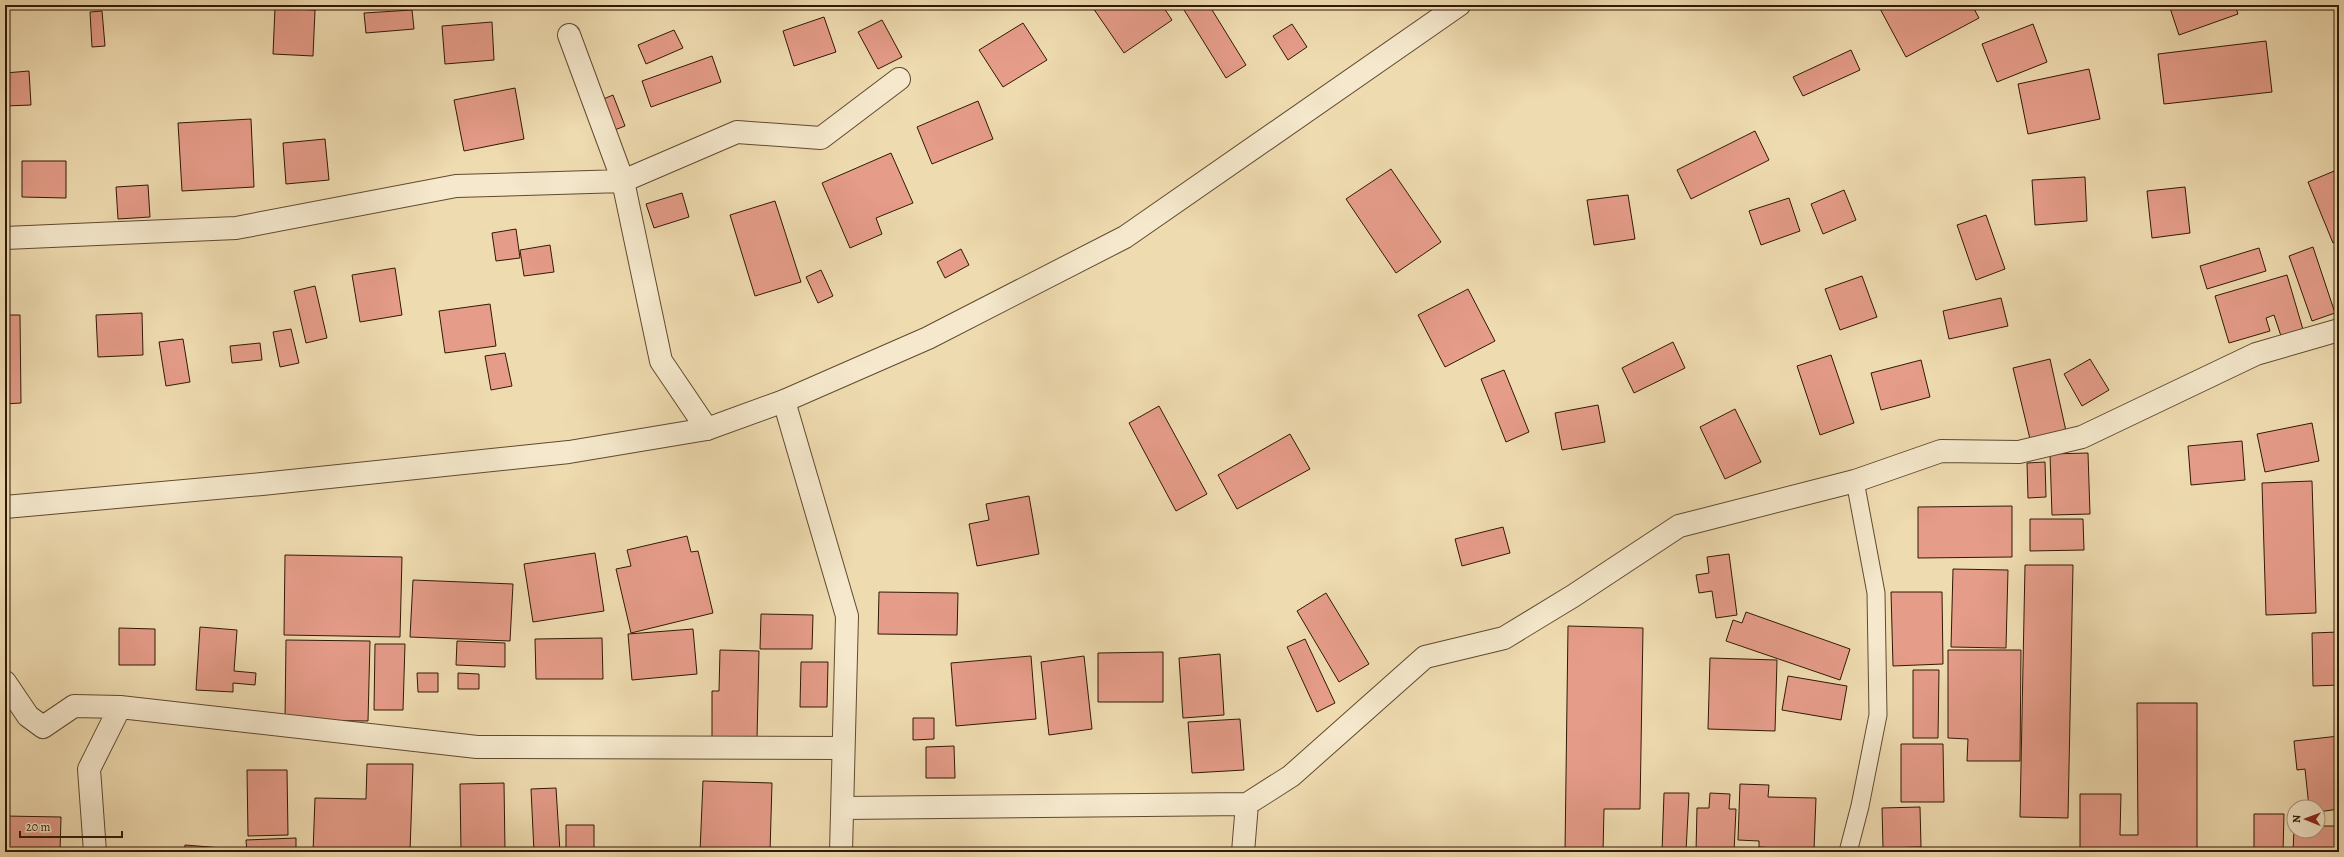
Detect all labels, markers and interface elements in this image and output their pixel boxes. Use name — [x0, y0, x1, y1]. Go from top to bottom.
north arrow — [2286, 799, 2326, 839]
scale bar — [20, 813, 122, 839]
text: N — [2289, 815, 2304, 823]
text: 20 m — [26, 819, 50, 835]

